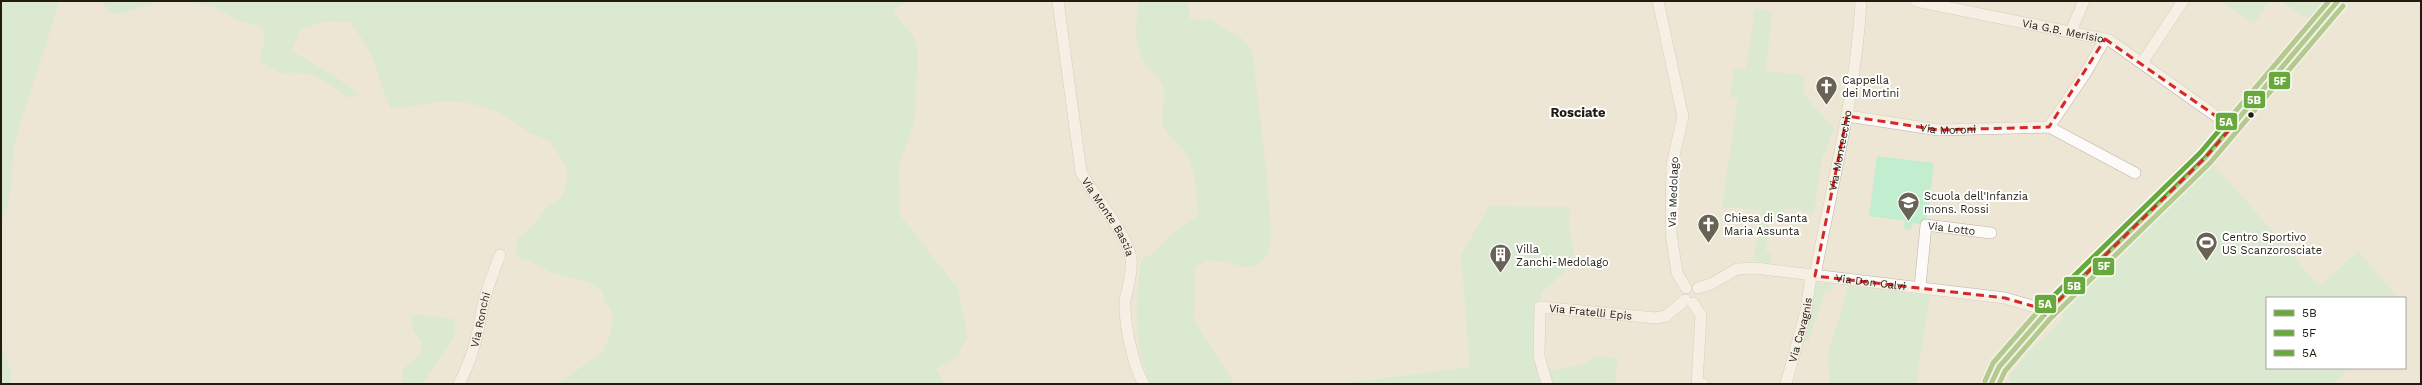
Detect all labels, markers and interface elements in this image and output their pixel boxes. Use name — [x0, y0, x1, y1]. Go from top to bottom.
street label: Via G.B. Merisio — [2021, 17, 2105, 46]
line badge: 5F — [2268, 71, 2291, 90]
church icon: Cappella dei Mortini — [1814, 73, 1840, 106]
place label: Cappella dei Mortini — [1842, 74, 1899, 100]
text: 5F — [2273, 75, 2287, 88]
line badge: 5B — [2243, 90, 2266, 109]
text: 5B — [2247, 94, 2261, 107]
district label: Rosciate — [1550, 105, 1606, 120]
street label: Via Montecchio — [1826, 109, 1855, 192]
unlabelled marker — [2246, 110, 2256, 120]
line badge: 5A — [2215, 112, 2238, 131]
text: 5A — [2219, 116, 2233, 129]
street label: Via Moroni — [1919, 121, 1976, 137]
street label: Via Medolago — [1666, 156, 1681, 228]
street label: Via Monte Bastia — [1079, 175, 1136, 258]
school or university icon: Scuola dell'Infanzia mons. Rossi — [1895, 189, 1921, 222]
place label: Scuola dell'Infanzia mons. Rossi — [1924, 190, 2028, 216]
church icon: Chiesa di Santa Maria Assunta — [1695, 211, 1721, 244]
place label: Chiesa di Santa Maria Assunta — [1724, 212, 1807, 238]
street label: Via Lotto — [1927, 219, 1976, 238]
sports icon: Centro Sportivo US Scanzorosciate — [2194, 230, 2220, 263]
place label: Centro Sportivo US Scanzorosciate — [2222, 231, 2322, 257]
building icon: Villa Zanchi-Medolago — [1487, 242, 1513, 275]
place label: Villa Zanchi-Medolago — [1516, 243, 1609, 269]
line badge: 5F — [2092, 257, 2115, 276]
text: 5F — [2097, 260, 2111, 273]
street label: Via Don Calvi — [1835, 272, 1906, 293]
line badge: 5B — [2063, 276, 2086, 295]
text: 5B — [2067, 280, 2081, 293]
street label: Via Ronchi — [468, 290, 493, 349]
line badge: 5A — [2034, 294, 2057, 314]
street label: Via Cavagnis — [1786, 296, 1815, 364]
legend — [2266, 297, 2406, 369]
text: 5A — [2038, 298, 2052, 311]
street label: Via Fratelli Epis — [1548, 302, 1633, 323]
text: 5B — [2302, 306, 2317, 320]
text: 5F — [2302, 326, 2316, 340]
text: 5A — [2302, 346, 2317, 360]

